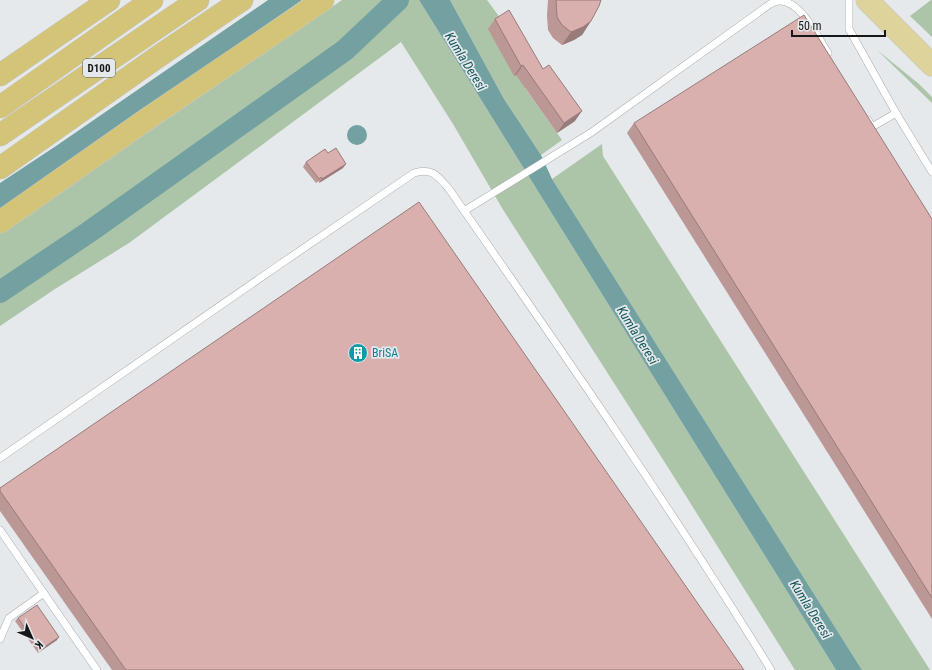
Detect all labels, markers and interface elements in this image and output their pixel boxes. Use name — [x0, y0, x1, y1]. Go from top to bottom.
scale bar — [792, 12, 885, 38]
text: 50 m — [798, 19, 822, 33]
water label: Kumla Deresi — [442, 29, 489, 93]
road number: D100 — [83, 59, 115, 77]
water label: Kumla Deresi — [614, 303, 661, 367]
building icon: BriSA — [347, 342, 369, 364]
place label: BriSA — [372, 346, 398, 360]
water label: Kumla Deresi — [787, 577, 834, 641]
north arrow — [12, 618, 52, 658]
text: K — [31, 638, 45, 652]

